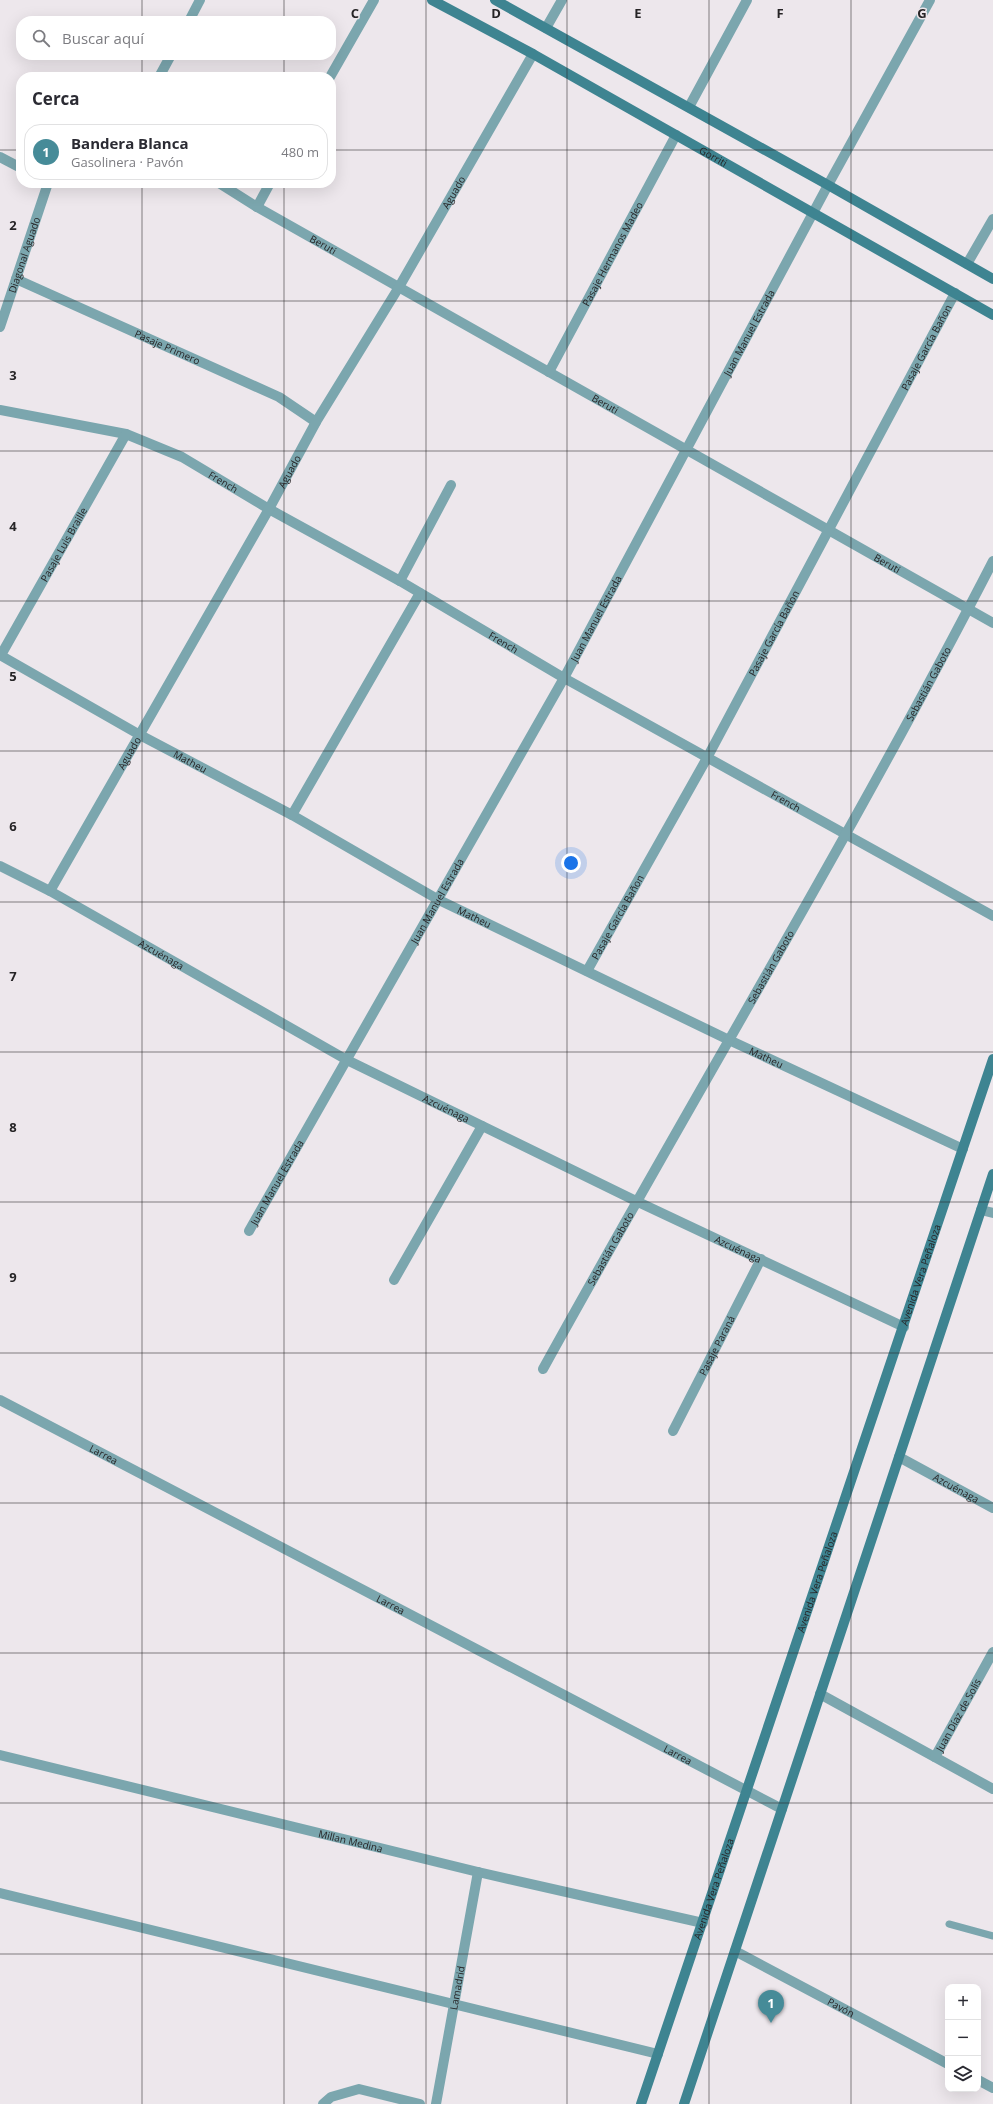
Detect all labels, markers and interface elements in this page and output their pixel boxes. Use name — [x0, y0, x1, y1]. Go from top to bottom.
text: C — [351, 4, 359, 22]
text: D — [491, 4, 501, 22]
text: E — [634, 4, 642, 22]
text: F — [776, 4, 784, 22]
text: G — [917, 4, 927, 22]
search box — [16, 16, 336, 60]
icon: search — [30, 27, 52, 49]
text: Buscar aquí — [62, 28, 144, 48]
text: Cerca — [32, 87, 80, 110]
text: Bandera Blanca — [71, 133, 188, 153]
text: 1 — [42, 143, 50, 161]
text: 480 m — [281, 143, 319, 161]
street label: Gorriti — [697, 143, 730, 170]
text: Gasolinera · Pavón — [71, 153, 184, 171]
street label: Aguado — [439, 173, 468, 211]
street label: Pasaje Hermanos Madeo — [579, 199, 646, 309]
street label: Diagonal Aguado — [5, 215, 43, 295]
text: 2 — [9, 216, 17, 234]
street label: Beruti — [307, 231, 339, 258]
street label: Juan Manuel Estrada — [720, 287, 778, 379]
street label: Pasaje García Bañon — [897, 302, 955, 393]
street label: Pasaje Primero — [133, 326, 202, 368]
text: 3 — [9, 366, 17, 384]
street label: Beruti — [589, 391, 621, 417]
street label: Aguado — [275, 452, 304, 490]
street label: French — [206, 468, 241, 496]
street label: Pasaje Luis Braille — [37, 504, 90, 584]
text: 4 — [9, 517, 17, 535]
street label: Beruti — [872, 550, 903, 576]
street label: Juan Manuel Estrada — [567, 573, 625, 665]
street label: Pasaje García Bañon — [745, 588, 802, 679]
street label: French — [486, 628, 521, 656]
street label: Sebastián Gaboto — [902, 644, 954, 724]
text: 5 — [9, 667, 17, 685]
street label: Aguado — [114, 734, 144, 772]
street label: Matheu — [171, 747, 209, 776]
street label: French — [769, 787, 803, 815]
text: 6 — [9, 817, 17, 835]
your location — [561, 853, 581, 873]
street label: Juan Manuel Estrada — [407, 856, 467, 947]
street label: Pasaje García Bañon — [588, 872, 647, 962]
street label: Matheu — [455, 903, 494, 931]
street label: Sebastián Gaboto — [744, 928, 797, 1006]
street label: Azcuénaga — [136, 936, 187, 973]
text: 7 — [9, 967, 17, 985]
street label: Matheu — [747, 1043, 786, 1071]
street label: Azcuénaga — [421, 1091, 472, 1126]
text: 8 — [9, 1118, 17, 1136]
street label: Juan Manuel Estrada — [246, 1137, 307, 1228]
street label: Sebastián Gaboto — [584, 1209, 637, 1288]
street label: Avenida Vera Peñaloza — [897, 1222, 944, 1327]
street label: Azcuénaga — [712, 1232, 764, 1266]
text: 9 — [9, 1268, 17, 1286]
street label: Pasaje Paraná — [696, 1313, 738, 1378]
street label: Larrea — [87, 1441, 120, 1467]
street label: Azcuénaga — [931, 1470, 982, 1506]
street label: Avenida Vera Peñaloza — [793, 1529, 840, 1634]
street label: Larrea — [374, 1591, 407, 1618]
street label: Juan Díaz de Solís — [932, 1676, 984, 1755]
street label: Larrea — [661, 1741, 694, 1768]
street label: Millan Medina — [317, 1826, 384, 1855]
street label: Avenida Vera Peñaloza — [690, 1836, 737, 1941]
street label: Lamadrid — [446, 1965, 468, 2011]
map controls — [945, 1984, 981, 2092]
button: + — [945, 1984, 981, 2020]
pin: 1 — [758, 1990, 784, 2023]
street label: Pavón — [825, 1994, 857, 2020]
button: − — [945, 2020, 981, 2056]
button: layers — [945, 2056, 981, 2092]

